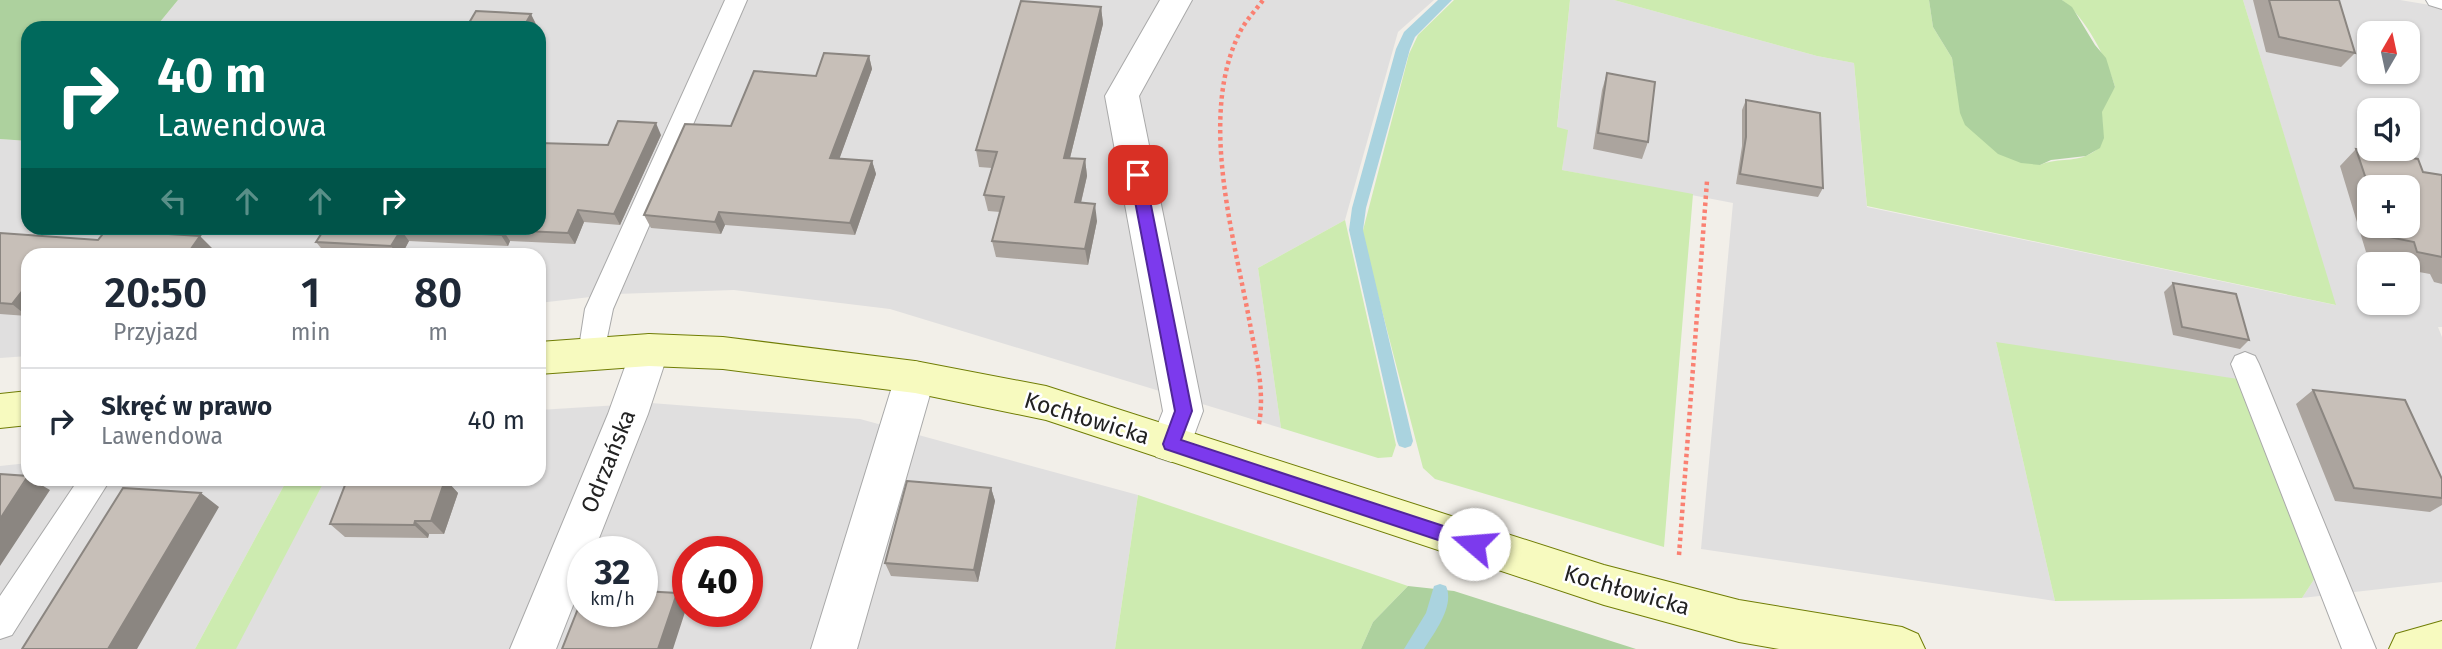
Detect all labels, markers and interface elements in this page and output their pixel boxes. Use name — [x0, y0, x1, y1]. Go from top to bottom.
north arrow — [2357, 21, 2420, 84]
map controls — [2357, 21, 2420, 315]
text: 40 m — [157, 46, 266, 105]
icon: right — [42, 49, 133, 140]
button: sound — [2357, 98, 2420, 161]
text: Lawendowa — [157, 106, 327, 144]
pin — [1108, 145, 1168, 205]
icon: arrive — [1119, 156, 1157, 194]
button: + — [2357, 175, 2420, 238]
icon: left — [155, 182, 193, 220]
icon: ahead — [228, 182, 266, 220]
icon: ahead — [301, 182, 339, 220]
icon: right — [374, 182, 412, 220]
button: − — [2357, 252, 2420, 315]
text: 20:50 — [105, 268, 207, 318]
text: 1 — [301, 268, 320, 318]
text: 80 — [414, 268, 462, 318]
text: Przyjazd — [113, 318, 199, 346]
text: min — [291, 318, 330, 346]
text: m — [428, 318, 448, 346]
street label: Kochłowicka — [1021, 386, 1153, 450]
text: Skręć w prawo — [101, 391, 272, 422]
icon: right — [42, 402, 80, 440]
text: 40 m — [467, 405, 525, 436]
street label: Odrzańska — [575, 405, 641, 517]
text: Lawendowa — [101, 422, 223, 450]
position arrow — [1437, 507, 1511, 581]
speed limit sign: 40 — [672, 536, 763, 627]
text: 32 — [595, 551, 630, 593]
street label: Kochłowicka — [1561, 559, 1693, 621]
text: km/h — [590, 588, 635, 610]

